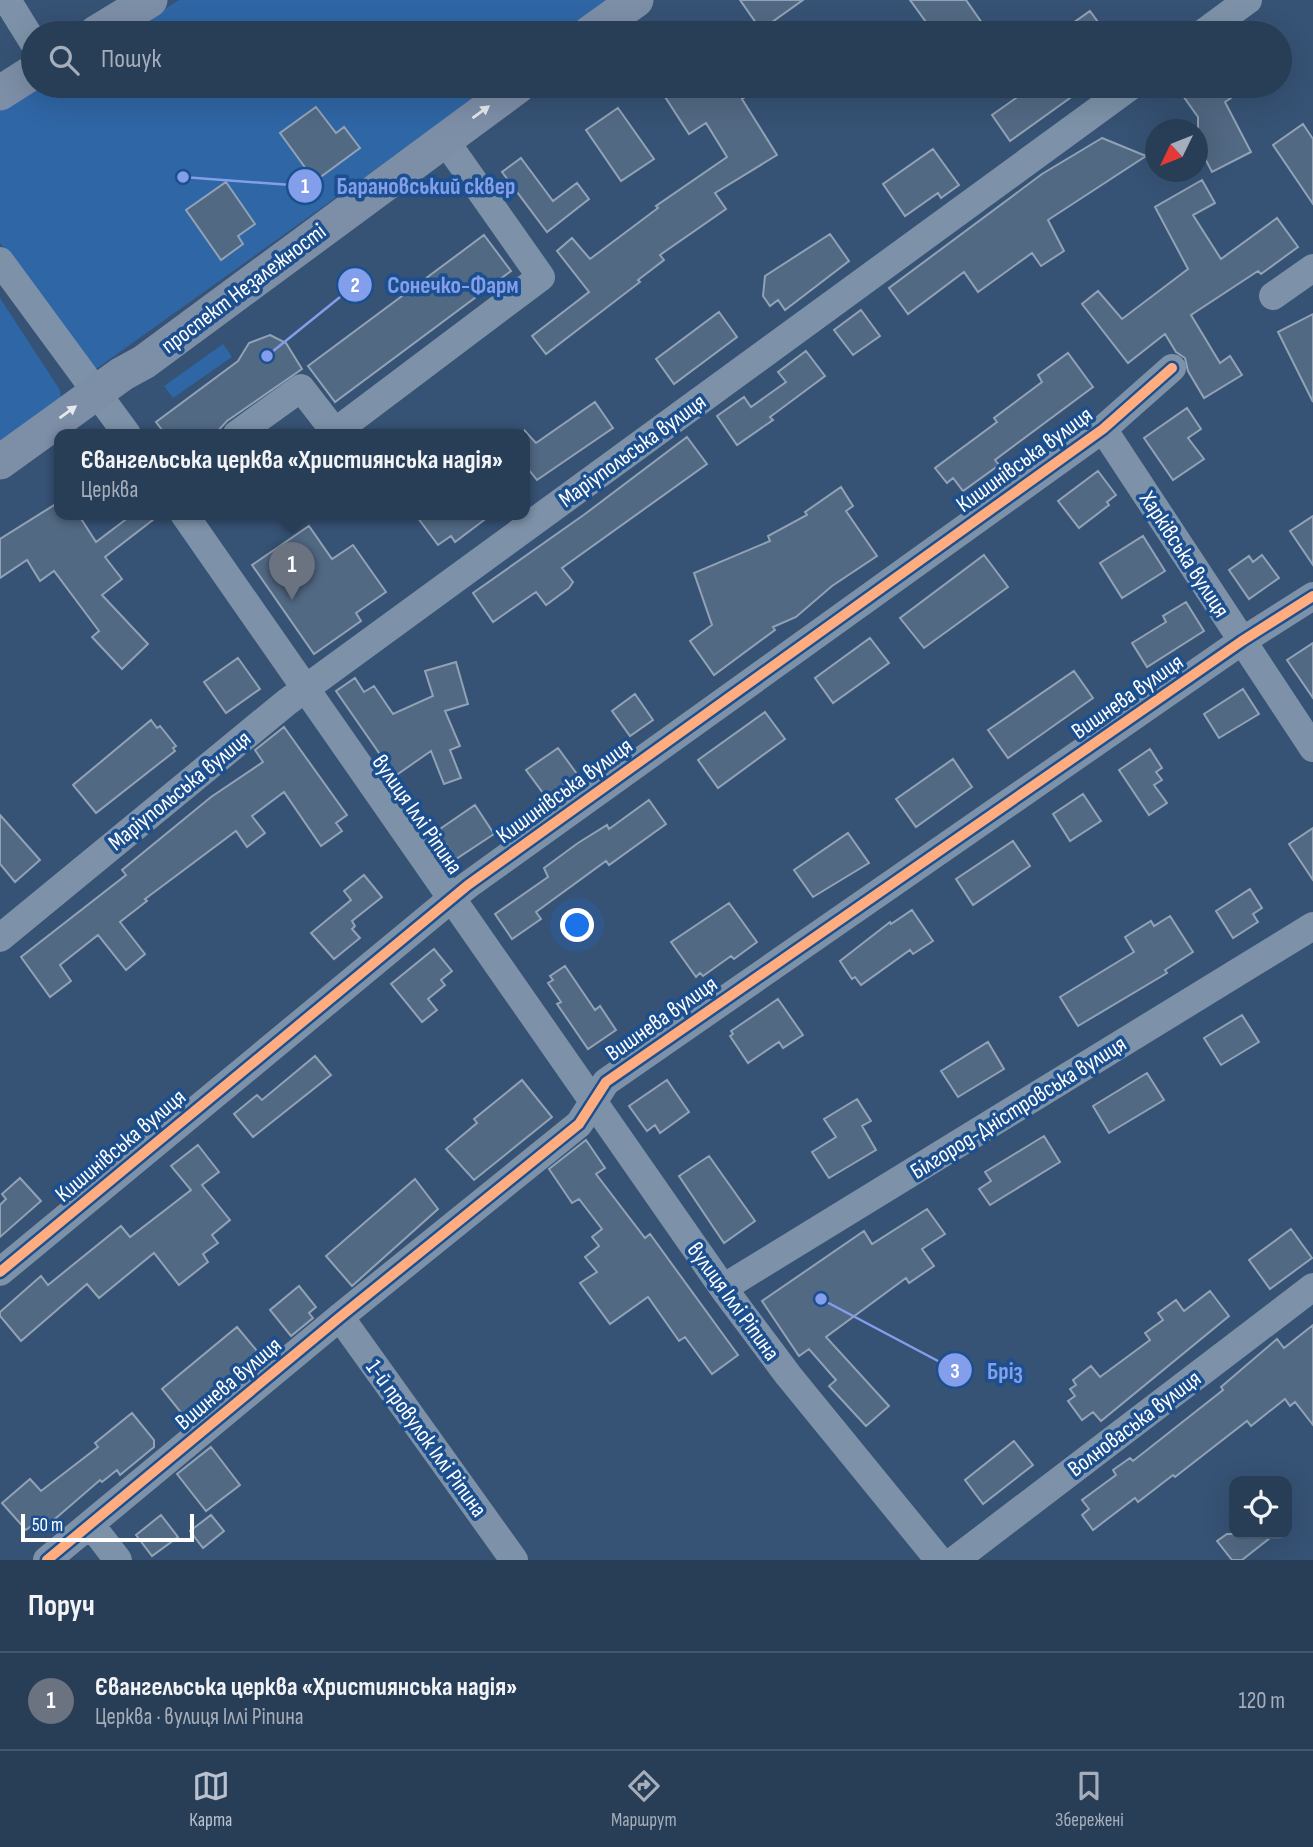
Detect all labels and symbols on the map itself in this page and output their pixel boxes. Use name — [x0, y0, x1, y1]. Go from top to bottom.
one-way arrow — [472, 106, 490, 120]
north arrow — [1145, 119, 1208, 182]
callout: Барановський сквер — [288, 163, 529, 208]
text: Барановський сквер — [337, 172, 515, 201]
text: 1 — [301, 174, 309, 199]
street label: проспект Незалежності — [156, 218, 332, 360]
callout: Сонечко-Фарм — [338, 263, 532, 308]
text: Сонечко-Фарм — [387, 271, 519, 300]
text: 2 — [350, 273, 360, 298]
street label: Маріупольська вулиця — [553, 388, 712, 514]
street label: Кишинівська вулиця — [951, 401, 1098, 519]
one-way arrow — [59, 405, 77, 419]
street label: Харківська вулиця — [1133, 485, 1235, 623]
pin: 1 — [269, 542, 315, 600]
street label: Вишнева вулиця — [1066, 648, 1189, 746]
street label: Маріупольська вулиця — [103, 725, 257, 857]
street label: Кишинівська вулиця — [491, 732, 638, 850]
street label: вулиця Іллі Ріпина — [366, 749, 469, 880]
your location — [560, 908, 594, 942]
street label: Вишнева вулиця — [600, 970, 723, 1068]
street label: Білгород-Дністровська вулиця — [905, 1030, 1132, 1186]
street label: Кишинівська вулиця — [50, 1083, 192, 1208]
street label: вулиця Іллі Ріпина — [681, 1237, 785, 1366]
street label: Вишнева вулиця — [170, 1331, 287, 1436]
callout: Бріз — [938, 1348, 1037, 1393]
street label: 1-й провулок Іллі Ріпина — [360, 1354, 493, 1523]
text: Бріз — [987, 1357, 1023, 1386]
text: 3 — [950, 1359, 960, 1384]
street label: Волноваська вулиця — [1062, 1365, 1207, 1483]
scale bar — [21, 1511, 194, 1543]

